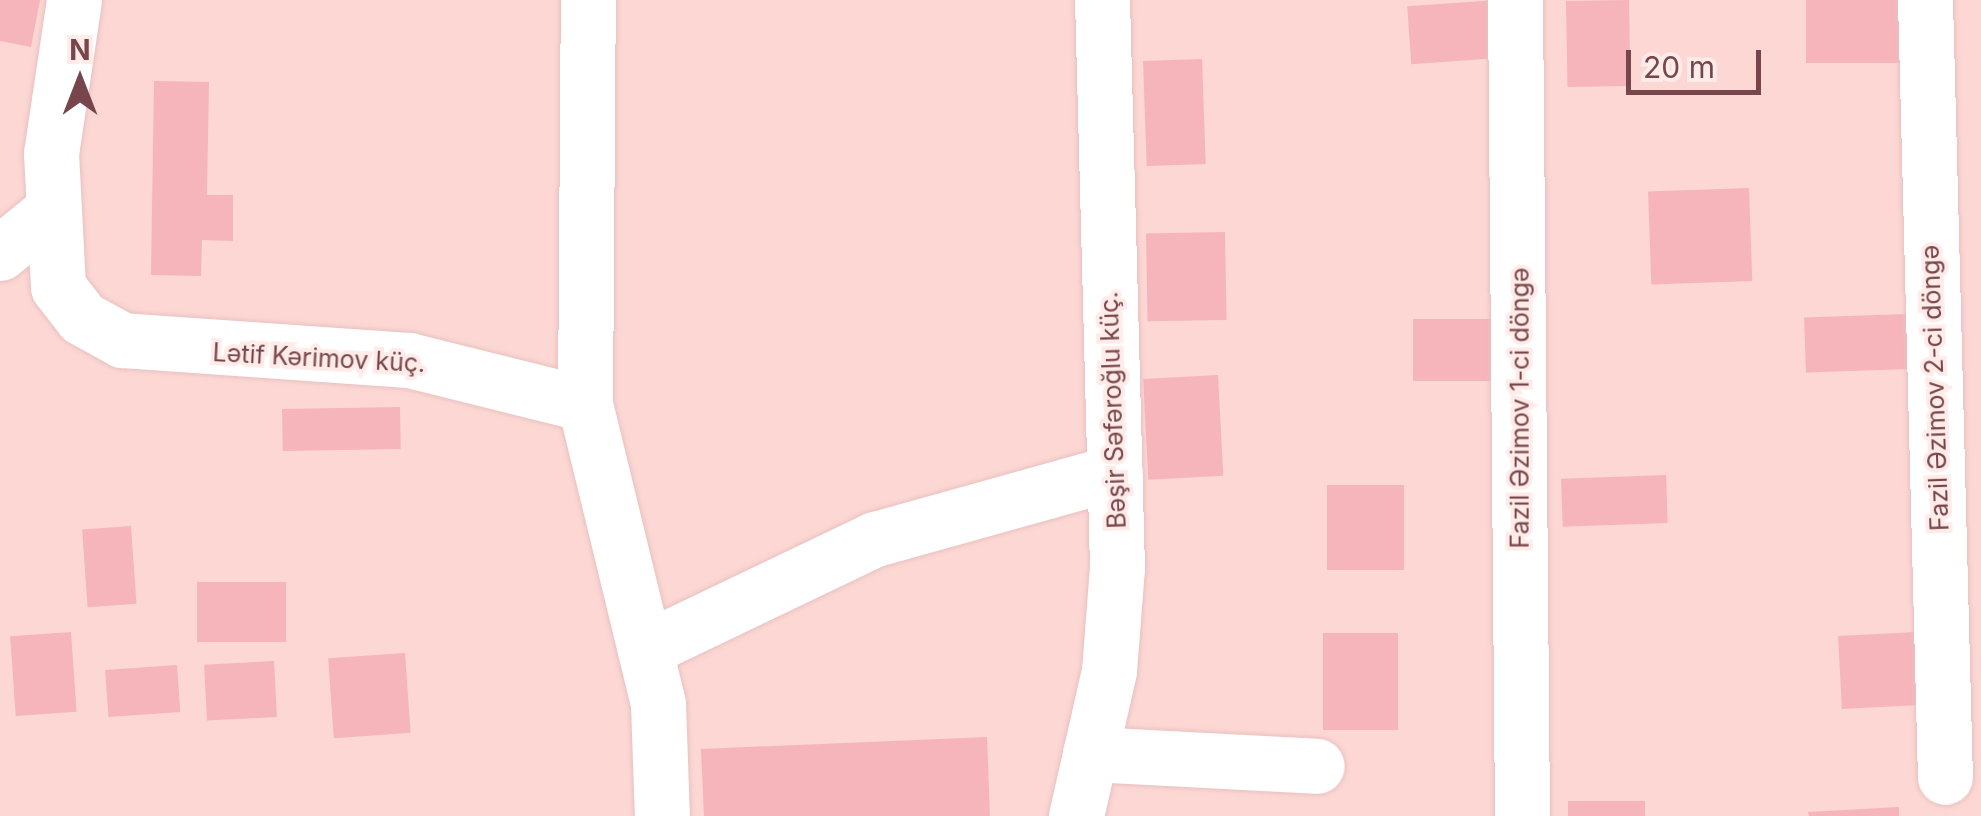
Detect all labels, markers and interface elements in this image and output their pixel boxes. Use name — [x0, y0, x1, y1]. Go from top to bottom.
north arrow — [30, 30, 130, 130]
scale bar — [1631, 30, 1766, 92]
text: N — [69, 33, 91, 67]
text: 20 m — [1643, 49, 1715, 85]
street label: Fazil Əzimov 2-ci döngə — [1915, 244, 1955, 532]
street label: Fazil Əzimov 1-ci döngə — [1505, 267, 1535, 549]
street label: Bəşir Səfəroğlu küç. — [1094, 291, 1132, 529]
street label: Lətif Kərimov küç. — [212, 337, 426, 379]

